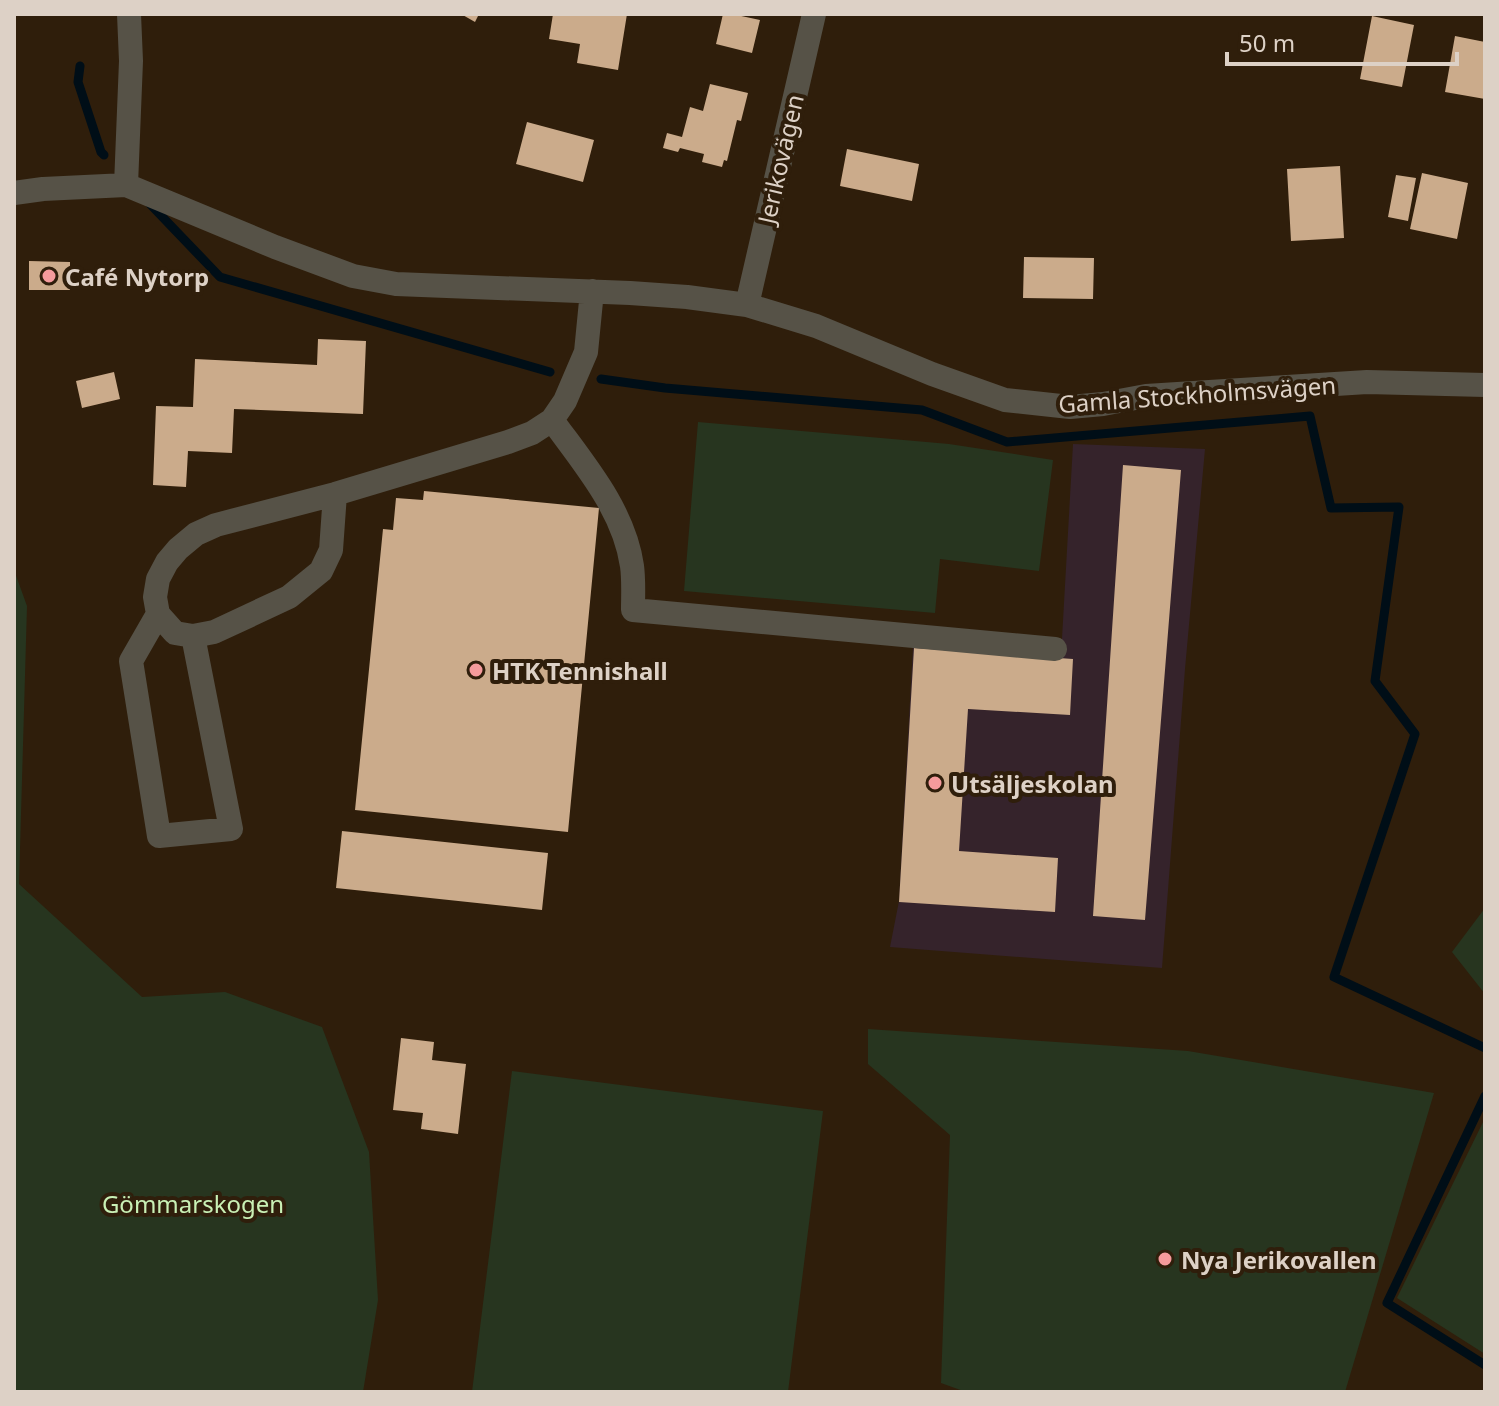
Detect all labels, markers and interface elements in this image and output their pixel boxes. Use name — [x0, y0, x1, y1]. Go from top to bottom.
scale bar — [1227, 16, 1457, 66]
text: 50 m — [1239, 26, 1295, 59]
street label: Jerikovägen — [749, 91, 811, 229]
place label: Café Nytorp — [65, 260, 209, 293]
marker: Café Nytorp — [40, 267, 58, 285]
street label: Gamla Stockholmsvägen — [1057, 368, 1337, 420]
place label: HTK Tennishall — [492, 654, 668, 687]
marker: HTK Tennishall — [467, 661, 485, 679]
place label: Utsäljeskolan — [951, 767, 1114, 800]
marker: Utsäljeskolan — [926, 774, 944, 792]
park label: Gömmarskogen — [102, 1187, 284, 1220]
place label: Nya Jerikovallen — [1181, 1243, 1377, 1276]
marker: Nya Jerikovallen — [1156, 1250, 1174, 1268]

